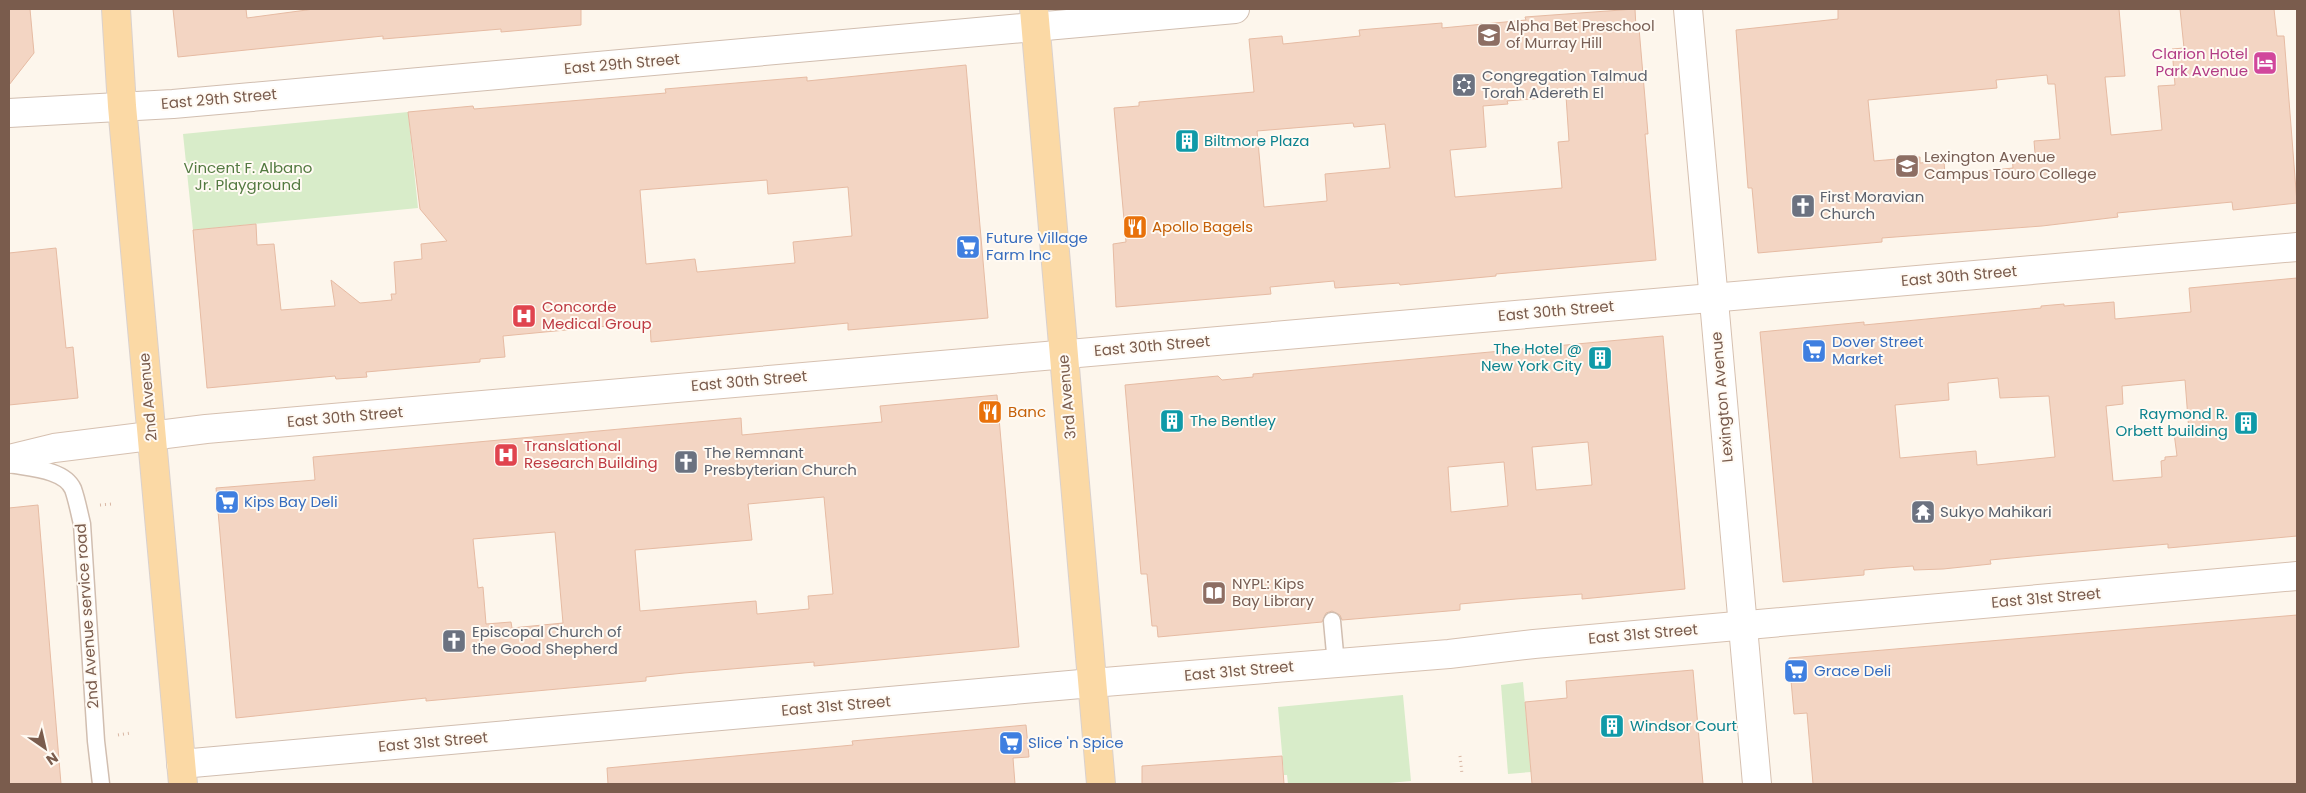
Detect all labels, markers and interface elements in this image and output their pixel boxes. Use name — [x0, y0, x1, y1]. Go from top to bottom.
place label: Alpha Bet Preschool of Murray Hill — [1506, 15, 1655, 53]
school or university icon: Alpha Bet Preschool of Murray Hill — [1476, 22, 1502, 48]
place label: Clarion Hotel Park Avenue — [2152, 43, 2248, 81]
street label: East 29th Street — [563, 48, 681, 79]
hotel icon: Clarion Hotel Park Avenue — [2252, 50, 2278, 76]
place label: Congregation Talmud Torah Adereth El — [1482, 65, 1648, 103]
synagogue icon: Congregation Talmud Torah Adereth El — [1451, 72, 1477, 98]
street label: East 29th Street — [160, 83, 278, 114]
building icon: Biltmore Plaza — [1174, 128, 1200, 154]
place label: Biltmore Plaza — [1204, 130, 1309, 151]
place label: Lexington Avenue Campus Touro College — [1924, 146, 2097, 184]
school or university icon: Lexington Avenue Campus Touro College — [1894, 153, 1920, 179]
park label: Vincent F. Albano Jr. Playground — [184, 157, 312, 195]
place label: First Moravian Church — [1820, 186, 1924, 224]
church icon: First Moravian Church — [1790, 193, 1816, 219]
restaurant icon: Apollo Bagels — [1122, 214, 1148, 240]
place label: Apollo Bagels — [1152, 216, 1253, 237]
place label: Future Village Farm Inc — [986, 227, 1088, 265]
supermarket icon: Future Village Farm Inc — [955, 234, 981, 260]
street label: East 30th Street — [1900, 260, 2018, 291]
street label: East 30th Street — [1497, 295, 1615, 326]
place label: Concorde Medical Group — [542, 296, 652, 334]
hospital icon: Concorde Medical Group — [511, 303, 537, 329]
street label: East 30th Street — [1093, 330, 1211, 361]
street label: Lexington Avenue — [1705, 331, 1738, 463]
place label: Dover Street Market — [1832, 331, 1923, 369]
place label: The Hotel @ New York City — [1481, 338, 1583, 376]
supermarket icon: Dover Street Market — [1801, 338, 1827, 364]
building icon: The Hotel @ New York City — [1587, 345, 1613, 371]
street label: 2nd Avenue — [133, 352, 162, 442]
street label: 3rd Avenue — [1052, 354, 1081, 440]
street label: East 30th Street — [690, 365, 808, 396]
restaurant icon: Banc — [977, 399, 1003, 425]
street label: East 30th Street — [286, 401, 404, 432]
place label: Banc — [1008, 401, 1046, 422]
place label: Raymond R. Orbett building — [2116, 403, 2228, 441]
building icon: The Bentley — [1159, 408, 1185, 434]
place label: The Bentley — [1190, 410, 1277, 431]
building icon: Raymond R. Orbett building — [2233, 410, 2259, 436]
place label: Translational Research Building — [524, 435, 658, 473]
hospital icon: Translational Research Building — [493, 442, 519, 468]
place label: The Remnant Presbyterian Church — [704, 442, 857, 480]
church icon: The Remnant Presbyterian Church — [673, 449, 699, 475]
supermarket icon: Kips Bay Deli — [214, 489, 240, 515]
place label: Kips Bay Deli — [244, 491, 338, 512]
temple icon: Sukyo Mahikari — [1910, 499, 1936, 525]
place label: Sukyo Mahikari — [1940, 501, 2052, 522]
street label: 2nd Avenue service road — [70, 523, 103, 709]
place label: NYPL: Kips Bay Library — [1232, 573, 1314, 611]
library icon: NYPL: Kips Bay Library — [1201, 580, 1227, 606]
street label: East 31st Street — [1990, 582, 2102, 613]
street label: East 31st Street — [1587, 618, 1699, 649]
place label: Episcopal Church of the Good Shepherd — [472, 621, 622, 659]
church icon: Episcopal Church of the Good Shepherd — [441, 628, 467, 654]
street label: East 31st Street — [1183, 655, 1295, 686]
supermarket icon: Grace Deli — [1783, 658, 1809, 684]
place label: Grace Deli — [1814, 660, 1891, 681]
street label: East 31st Street — [780, 690, 892, 721]
building icon: Windsor Court — [1599, 713, 1625, 739]
place label: Windsor Court — [1630, 715, 1737, 736]
north arrow — [20, 723, 70, 773]
street label: East 31st Street — [377, 726, 489, 757]
supermarket icon: Slice 'n Spice — [998, 730, 1024, 756]
place label: Slice 'n Spice — [1028, 732, 1124, 753]
text: N — [42, 748, 62, 770]

